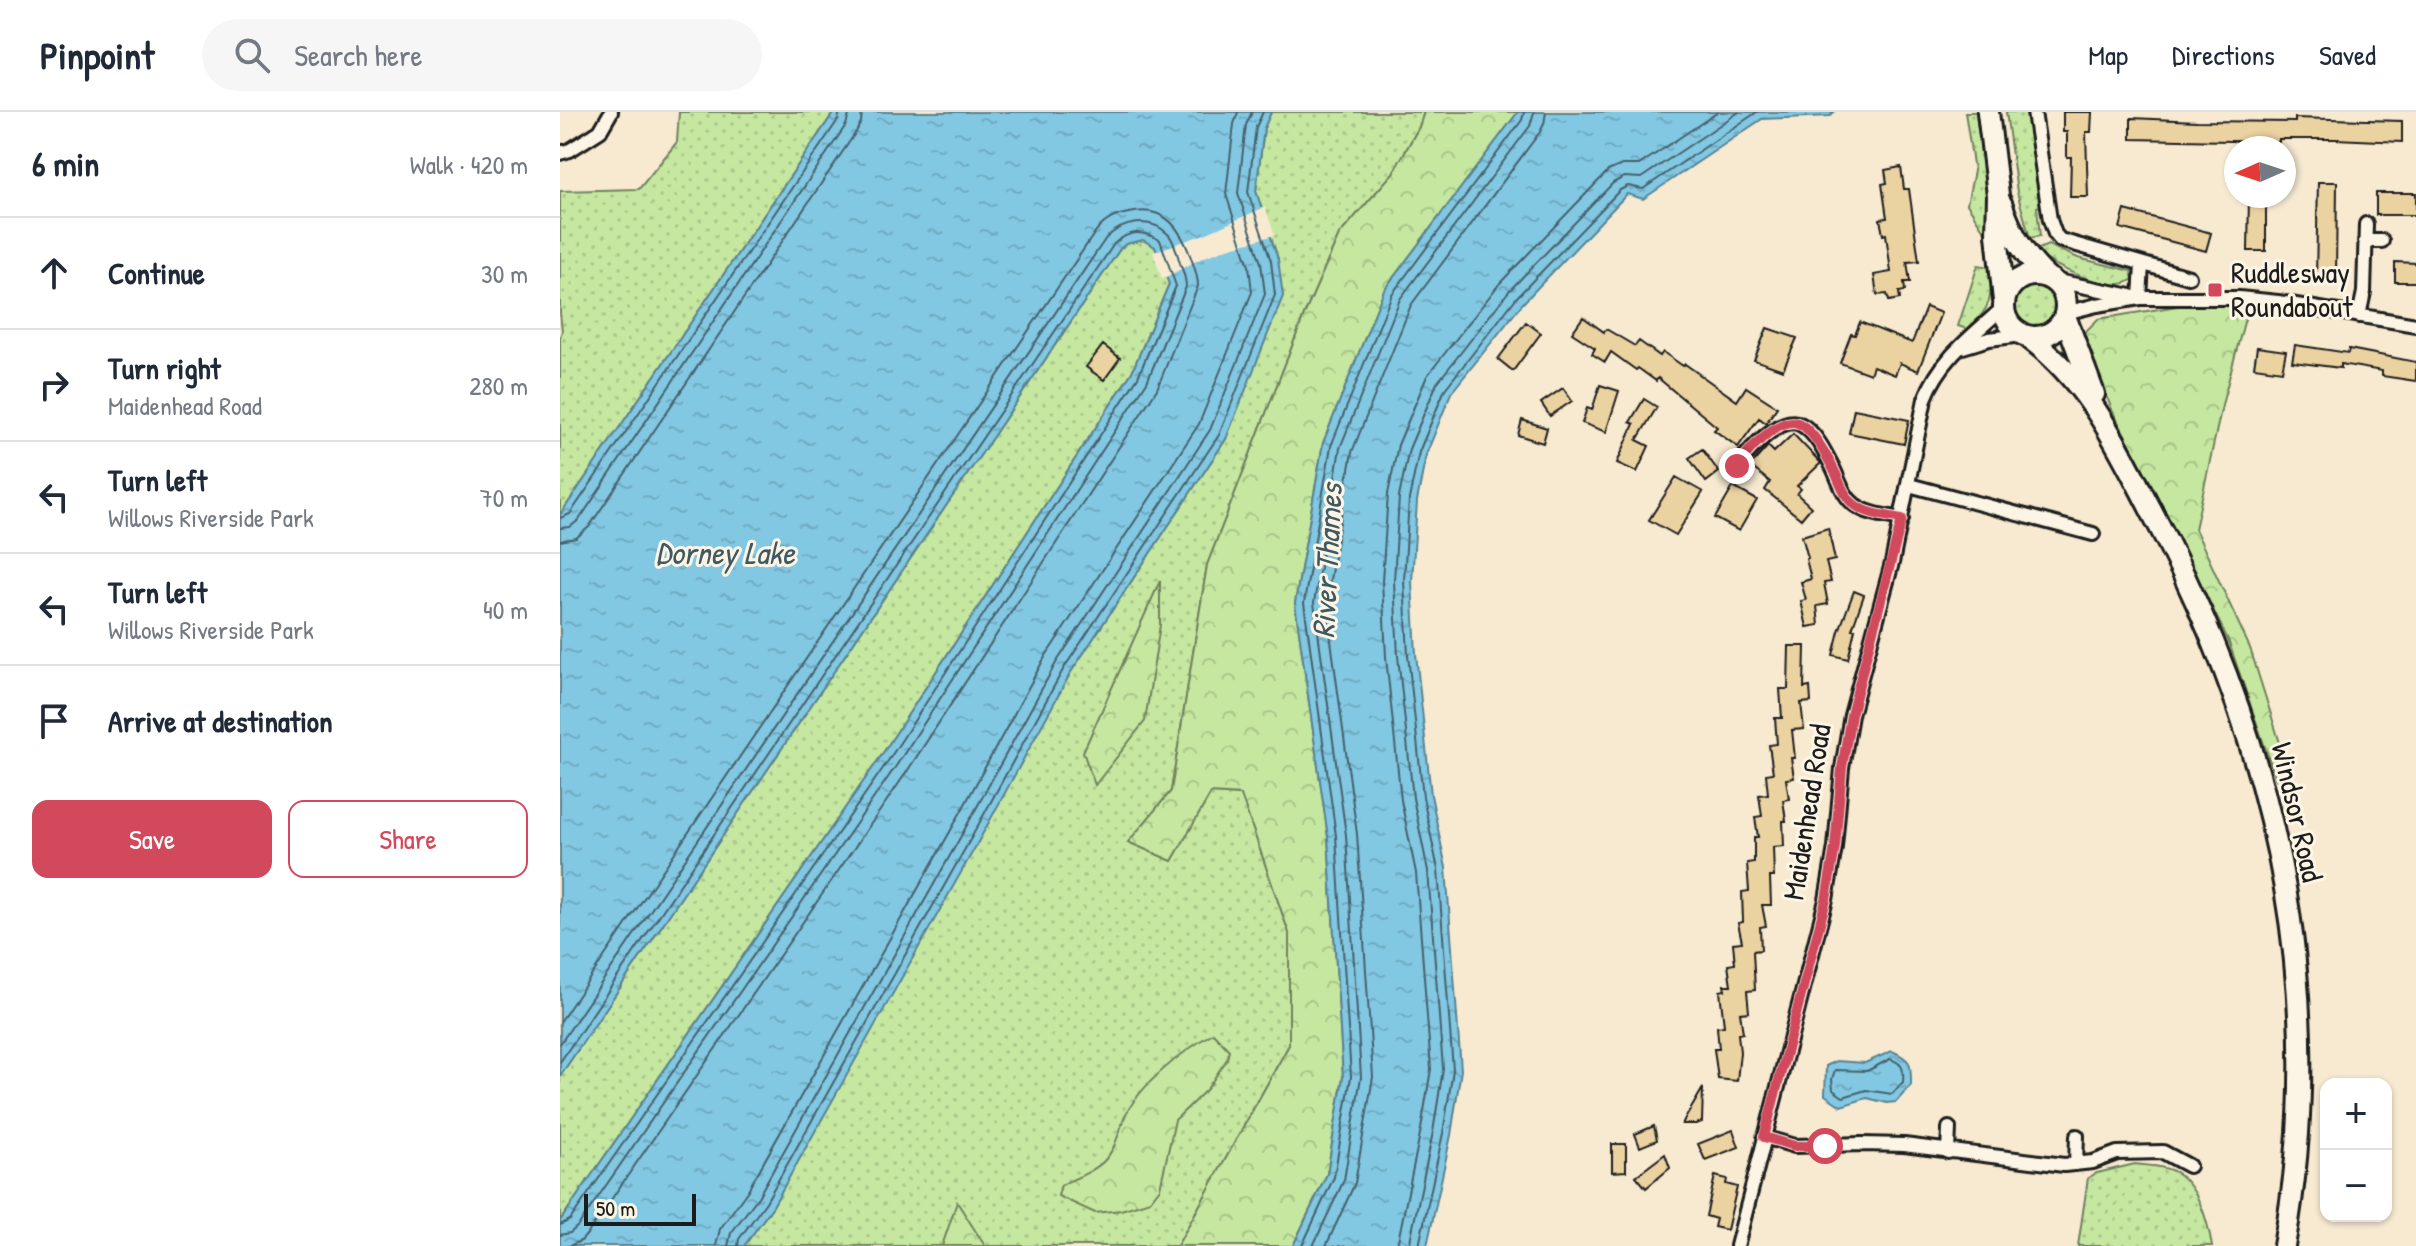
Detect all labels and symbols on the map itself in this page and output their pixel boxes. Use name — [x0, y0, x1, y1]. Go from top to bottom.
north arrow — [2224, 136, 2296, 208]
place label: Ruddlesway Roundabout — [2231, 252, 2353, 326]
marker: Ruddlesway Roundabout — [2206, 281, 2224, 299]
route end — [1719, 448, 1755, 484]
water label: River Thames — [1301, 480, 1352, 639]
water label: Dorney Lake — [656, 531, 796, 574]
street label: Maidenhead Road — [1772, 721, 1840, 903]
street label: Windsor Road — [2263, 738, 2333, 886]
route start — [1807, 1128, 1843, 1164]
scale bar — [584, 1190, 696, 1226]

